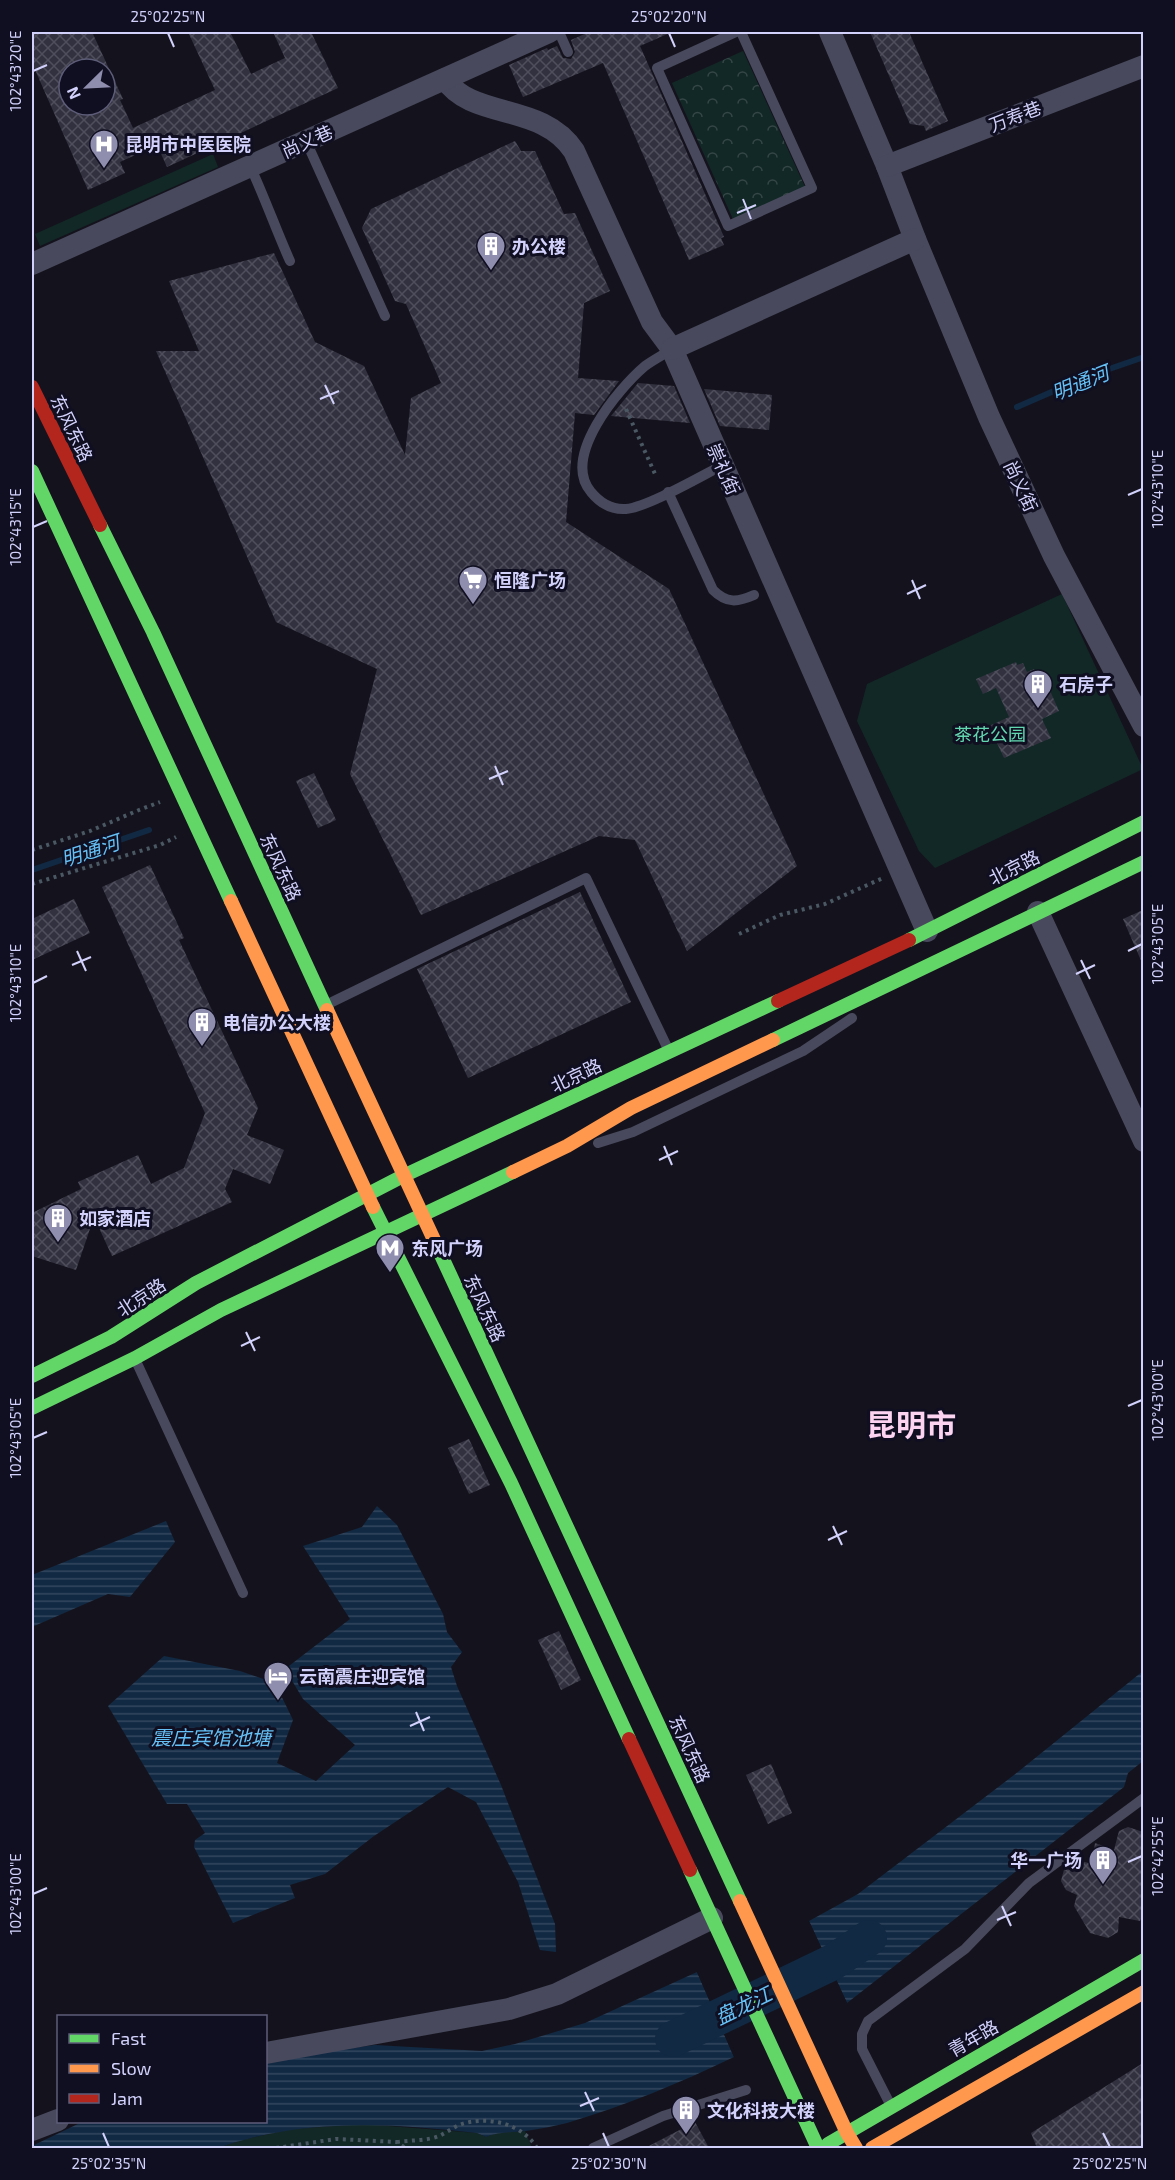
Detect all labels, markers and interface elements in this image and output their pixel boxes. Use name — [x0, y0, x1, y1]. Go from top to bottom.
text: 25°02'25"N — [131, 7, 205, 25]
text: 25°02'20"N — [631, 7, 707, 25]
text: 102°43'20"E — [6, 31, 24, 111]
north arrow — [57, 57, 117, 117]
text: N — [62, 84, 84, 102]
street label: 万寿巷 — [986, 96, 1044, 136]
street label: 尚义巷 — [278, 120, 336, 162]
hospital icon: 昆明市中医医院 — [88, 128, 120, 170]
place label: 昆明市中医医院 — [125, 133, 251, 155]
building icon: 办公楼 — [475, 230, 507, 272]
place label: 办公楼 — [512, 235, 566, 257]
water label: 明通河 — [1048, 358, 1116, 404]
street label: 东风东路 — [46, 391, 98, 465]
street label: 崇礼街 — [703, 440, 745, 498]
text: 102°43'10"E — [1148, 450, 1166, 528]
street label: 尚义街 — [1000, 457, 1042, 515]
text: 102°43'15"E — [6, 488, 24, 566]
supermarket icon: 恒隆广场 — [457, 564, 489, 606]
place label: 恒隆广场 — [494, 569, 566, 591]
building icon: 石房子 — [1022, 668, 1054, 710]
place label: 石房子 — [1059, 673, 1113, 695]
park label: 茶花公园 — [954, 723, 1026, 745]
water label: 明通河 — [58, 828, 126, 871]
street label: 东风东路 — [256, 830, 306, 904]
street label: 北京路 — [985, 845, 1043, 889]
text: 102°43'05"E — [1148, 904, 1166, 984]
text: 102°43'10"E — [6, 944, 24, 1022]
building icon: 电信办公大楼 — [186, 1006, 218, 1048]
place label: 电信办公大楼 — [223, 1011, 331, 1033]
street label: 北京路 — [547, 1054, 605, 1096]
building icon: 如家酒店 — [42, 1202, 74, 1244]
place label: 如家酒店 — [79, 1207, 151, 1229]
metro station icon: 东风广场 — [374, 1232, 406, 1274]
place label: 东风广场 — [411, 1237, 483, 1259]
street label: 东风东路 — [460, 1271, 510, 1345]
street label: 北京路 — [112, 1273, 170, 1321]
text: 102°43'00"E — [1148, 1359, 1166, 1441]
text: 102°43'05"E — [6, 1398, 24, 1478]
district label: 昆明市 — [866, 1406, 956, 1442]
hotel icon: 云南震庄迎宾馆 — [262, 1660, 294, 1702]
place label: 云南震庄迎宾馆 — [299, 1665, 425, 1687]
street label: 东风东路 — [665, 1712, 715, 1786]
water label: 震庄宾馆池塘 — [151, 1725, 274, 1749]
text: 102°42'55"E — [1148, 1816, 1166, 1896]
building icon: 华一广场 — [1087, 1844, 1119, 1886]
place label: 华一广场 — [1010, 1849, 1082, 1871]
text: 102°43'00"E — [6, 1853, 24, 1935]
water label: 盘龙江 — [711, 1980, 777, 2029]
legend — [57, 2015, 267, 2123]
street label: 青年路 — [944, 2015, 1002, 2061]
text: Fast — [111, 2027, 146, 2049]
text: Slow — [111, 2057, 152, 2079]
text: Jam — [111, 2087, 143, 2109]
building icon: 文化科技大楼 — [670, 2094, 702, 2136]
place label: 文化科技大楼 — [707, 2099, 815, 2121]
text: 25°02'35"N — [72, 2154, 146, 2172]
text: 25°02'30"N — [571, 2154, 647, 2172]
text: 25°02'25"N — [1073, 2154, 1147, 2172]

